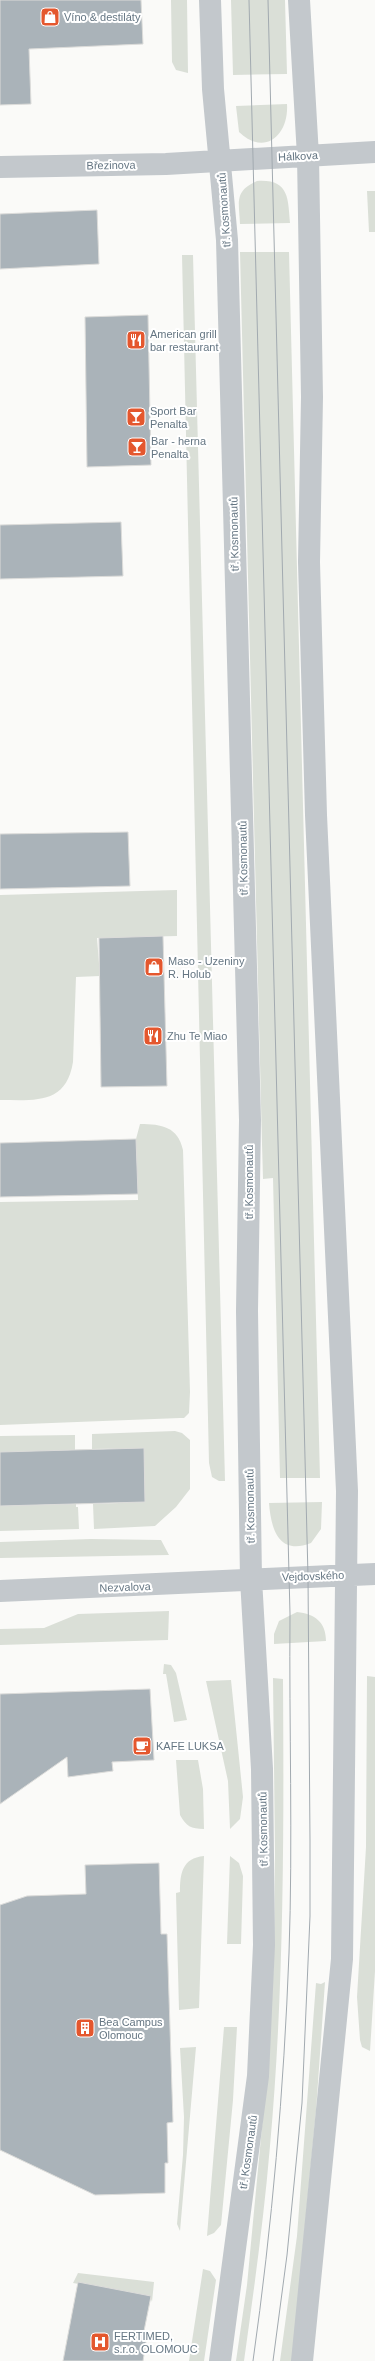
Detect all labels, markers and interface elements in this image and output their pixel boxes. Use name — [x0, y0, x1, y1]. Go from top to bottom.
shop icon: Víno & destiláty — [39, 6, 61, 28]
place label: Víno & destiláty — [64, 11, 141, 23]
street label: Hálkova — [278, 149, 319, 163]
street label: Březinova — [86, 159, 136, 171]
street label: tř. Kosmonautů — [215, 172, 233, 248]
place label: American grill bar restaurant — [150, 328, 218, 353]
restaurant icon: American grill bar restaurant — [125, 329, 147, 351]
place label: Sport Bar Penalta — [150, 405, 197, 430]
bar icon: Sport Bar Penalta — [125, 406, 147, 428]
place label: Bar - herna Penalta — [151, 435, 207, 460]
bar icon: Bar - herna Penalta — [126, 436, 148, 458]
street label: tř. Kosmonautů — [227, 497, 241, 571]
street label: tř. Kosmonautů — [236, 821, 250, 895]
place label: Maso - Uzeniny R. Holub — [168, 955, 245, 980]
shop icon: Maso - Uzeniny R. Holub — [143, 956, 165, 978]
restaurant icon: Zhu Te Miao — [142, 1025, 164, 1047]
place label: Zhu Te Miao — [167, 1030, 227, 1042]
street label: tř. Kosmonautů — [243, 1145, 255, 1219]
street label: tř. Kosmonautů — [243, 1469, 257, 1543]
street label: Vejdovského — [282, 1569, 344, 1583]
street label: Nezvalova — [99, 1580, 152, 1594]
cafe icon: KAFE LUKSA — [131, 1735, 153, 1757]
place label: KAFE LUKSA — [156, 1740, 225, 1752]
street label: tř. Kosmonautů — [256, 1792, 270, 1866]
place label: Bea Campus Olomouc — [99, 2016, 163, 2041]
building icon: Bea Campus Olomouc — [74, 2017, 96, 2039]
street label: tř. Kosmonautů — [237, 2114, 259, 2190]
place label: FERTIMED, s.r.o. OLOMOUC — [114, 2330, 198, 2355]
hospital icon: FERTIMED, s.r.o. OLOMOUC — [89, 2331, 111, 2353]

